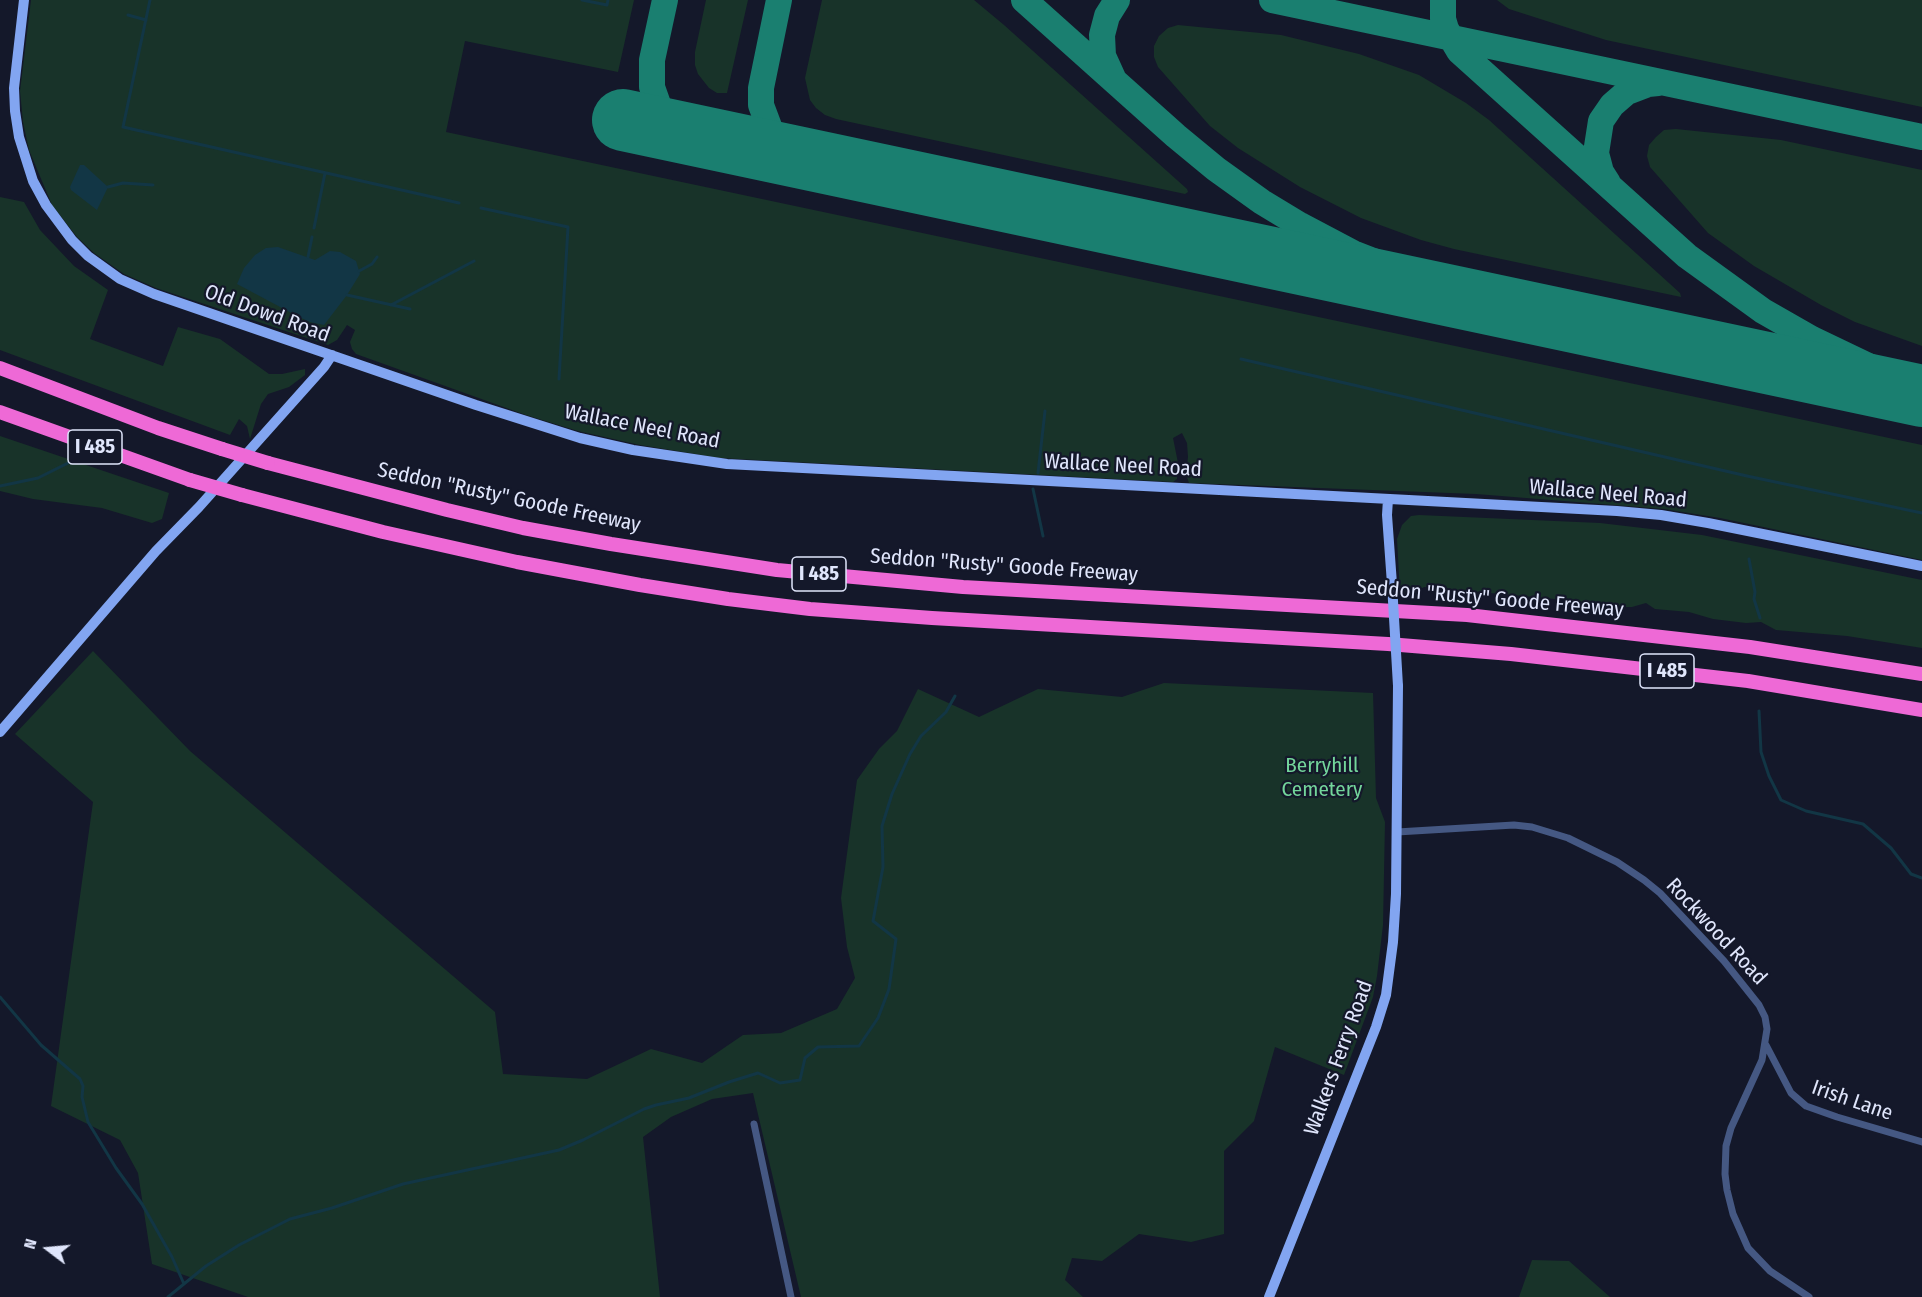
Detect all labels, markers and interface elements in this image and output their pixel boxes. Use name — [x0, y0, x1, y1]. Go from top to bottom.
street label: Old Dowd Road — [201, 280, 333, 348]
street label: Wallace Neel Road — [562, 400, 722, 454]
road number: I 485 — [68, 430, 122, 464]
street label: Wallace Neel Road — [1044, 449, 1202, 483]
street label: Seddon "Rusty" Goode Freeway — [375, 458, 643, 538]
street label: Wallace Neel Road — [1528, 475, 1688, 513]
street label: Seddon "Rusty" Goode Freeway — [869, 544, 1139, 588]
road number: I 485 — [792, 557, 846, 591]
street label: Seddon "Rusty" Goode Freeway — [1355, 575, 1625, 623]
road number: I 485 — [1640, 654, 1694, 688]
park label: Berryhill Cemetery — [1282, 753, 1362, 803]
street label: Rockwood Road — [1660, 873, 1772, 991]
street label: Walkers Ferry Road — [1299, 977, 1379, 1139]
street label: Irish Lane — [1808, 1075, 1896, 1127]
north arrow — [18, 1219, 78, 1279]
text: N — [20, 1237, 41, 1251]

